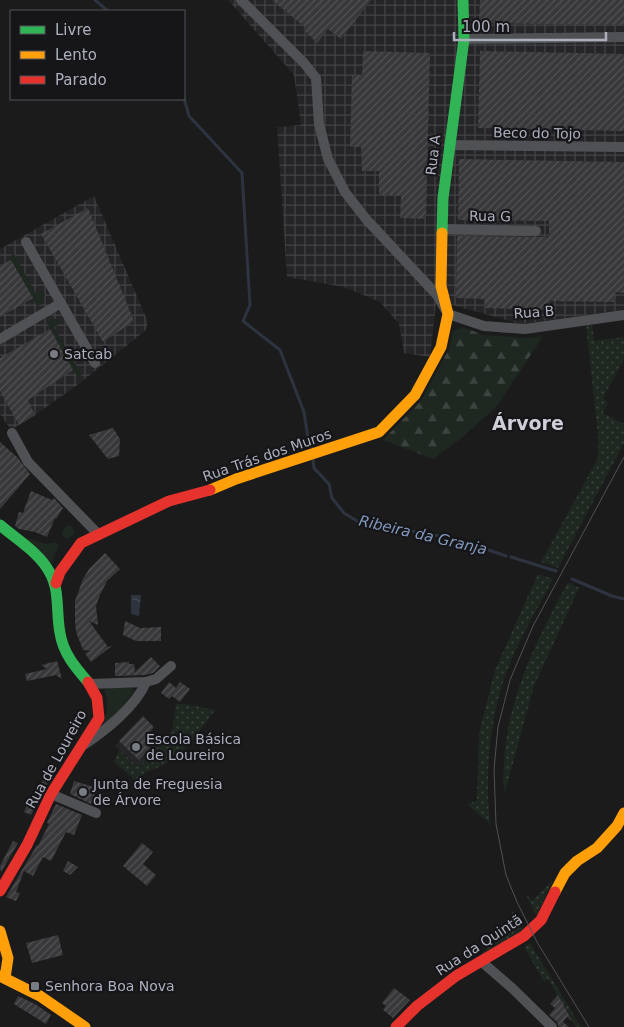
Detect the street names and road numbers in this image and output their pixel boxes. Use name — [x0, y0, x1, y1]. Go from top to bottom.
street label: Beco do Tojo — [493, 124, 581, 142]
street label: Rua A — [423, 133, 443, 176]
street label: Rua G — [469, 208, 511, 224]
street label: Rua B — [513, 303, 555, 321]
street label: Rua Trás dos Muros — [201, 425, 333, 485]
street label: Rua de Loureiro — [22, 707, 90, 811]
street label: Rua da Quintã — [433, 911, 525, 979]

